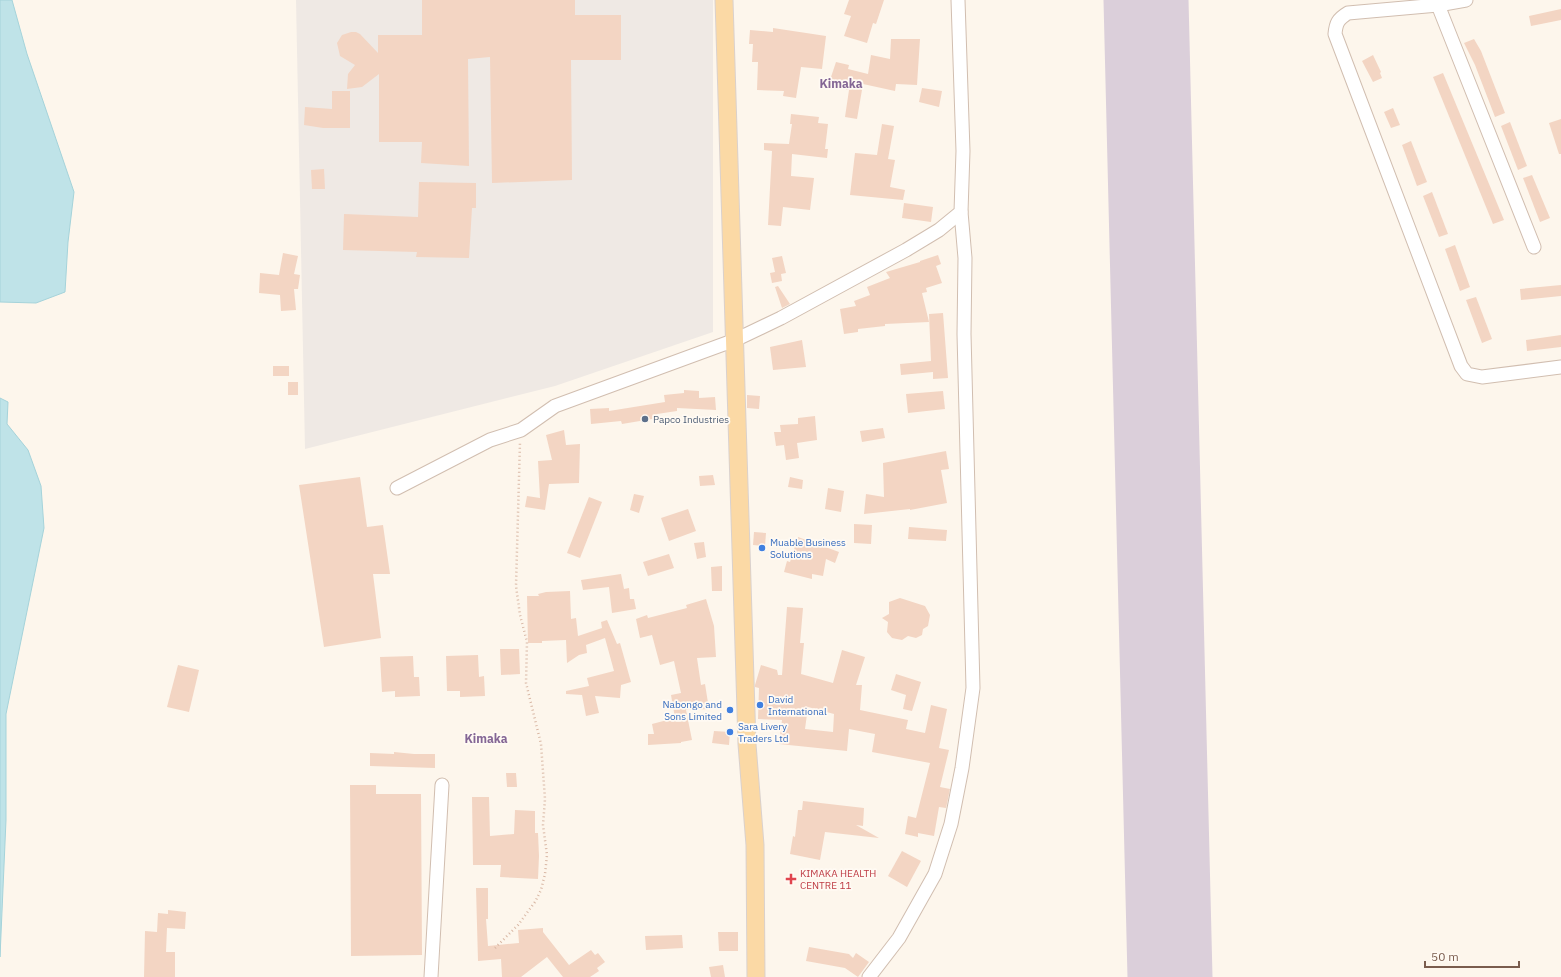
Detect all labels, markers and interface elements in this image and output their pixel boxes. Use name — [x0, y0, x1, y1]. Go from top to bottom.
district label: Kimaka — [819, 76, 863, 91]
place label: Papco Industries — [653, 413, 729, 426]
marker: Papco Industries — [640, 414, 650, 424]
place label: Muable Business Solutions — [770, 536, 846, 561]
marker: Muable Business Solutions — [757, 543, 767, 553]
place label: David International — [768, 693, 827, 718]
place label: Nabongo and Sons Limited — [663, 698, 722, 723]
marker: David International — [755, 700, 765, 710]
marker: Nabongo and Sons Limited — [725, 705, 735, 715]
place label: Sara Livery Traders Ltd — [738, 720, 789, 745]
marker: Sara Livery Traders Ltd — [725, 727, 735, 737]
district label: Kimaka — [464, 731, 508, 746]
place label: KIMAKA HEALTH CENTRE 11 — [800, 867, 876, 892]
marker: KIMAKA HEALTH CENTRE 11 — [785, 873, 797, 885]
scale bar — [1425, 943, 1519, 969]
text: 50 m — [1431, 949, 1459, 964]

